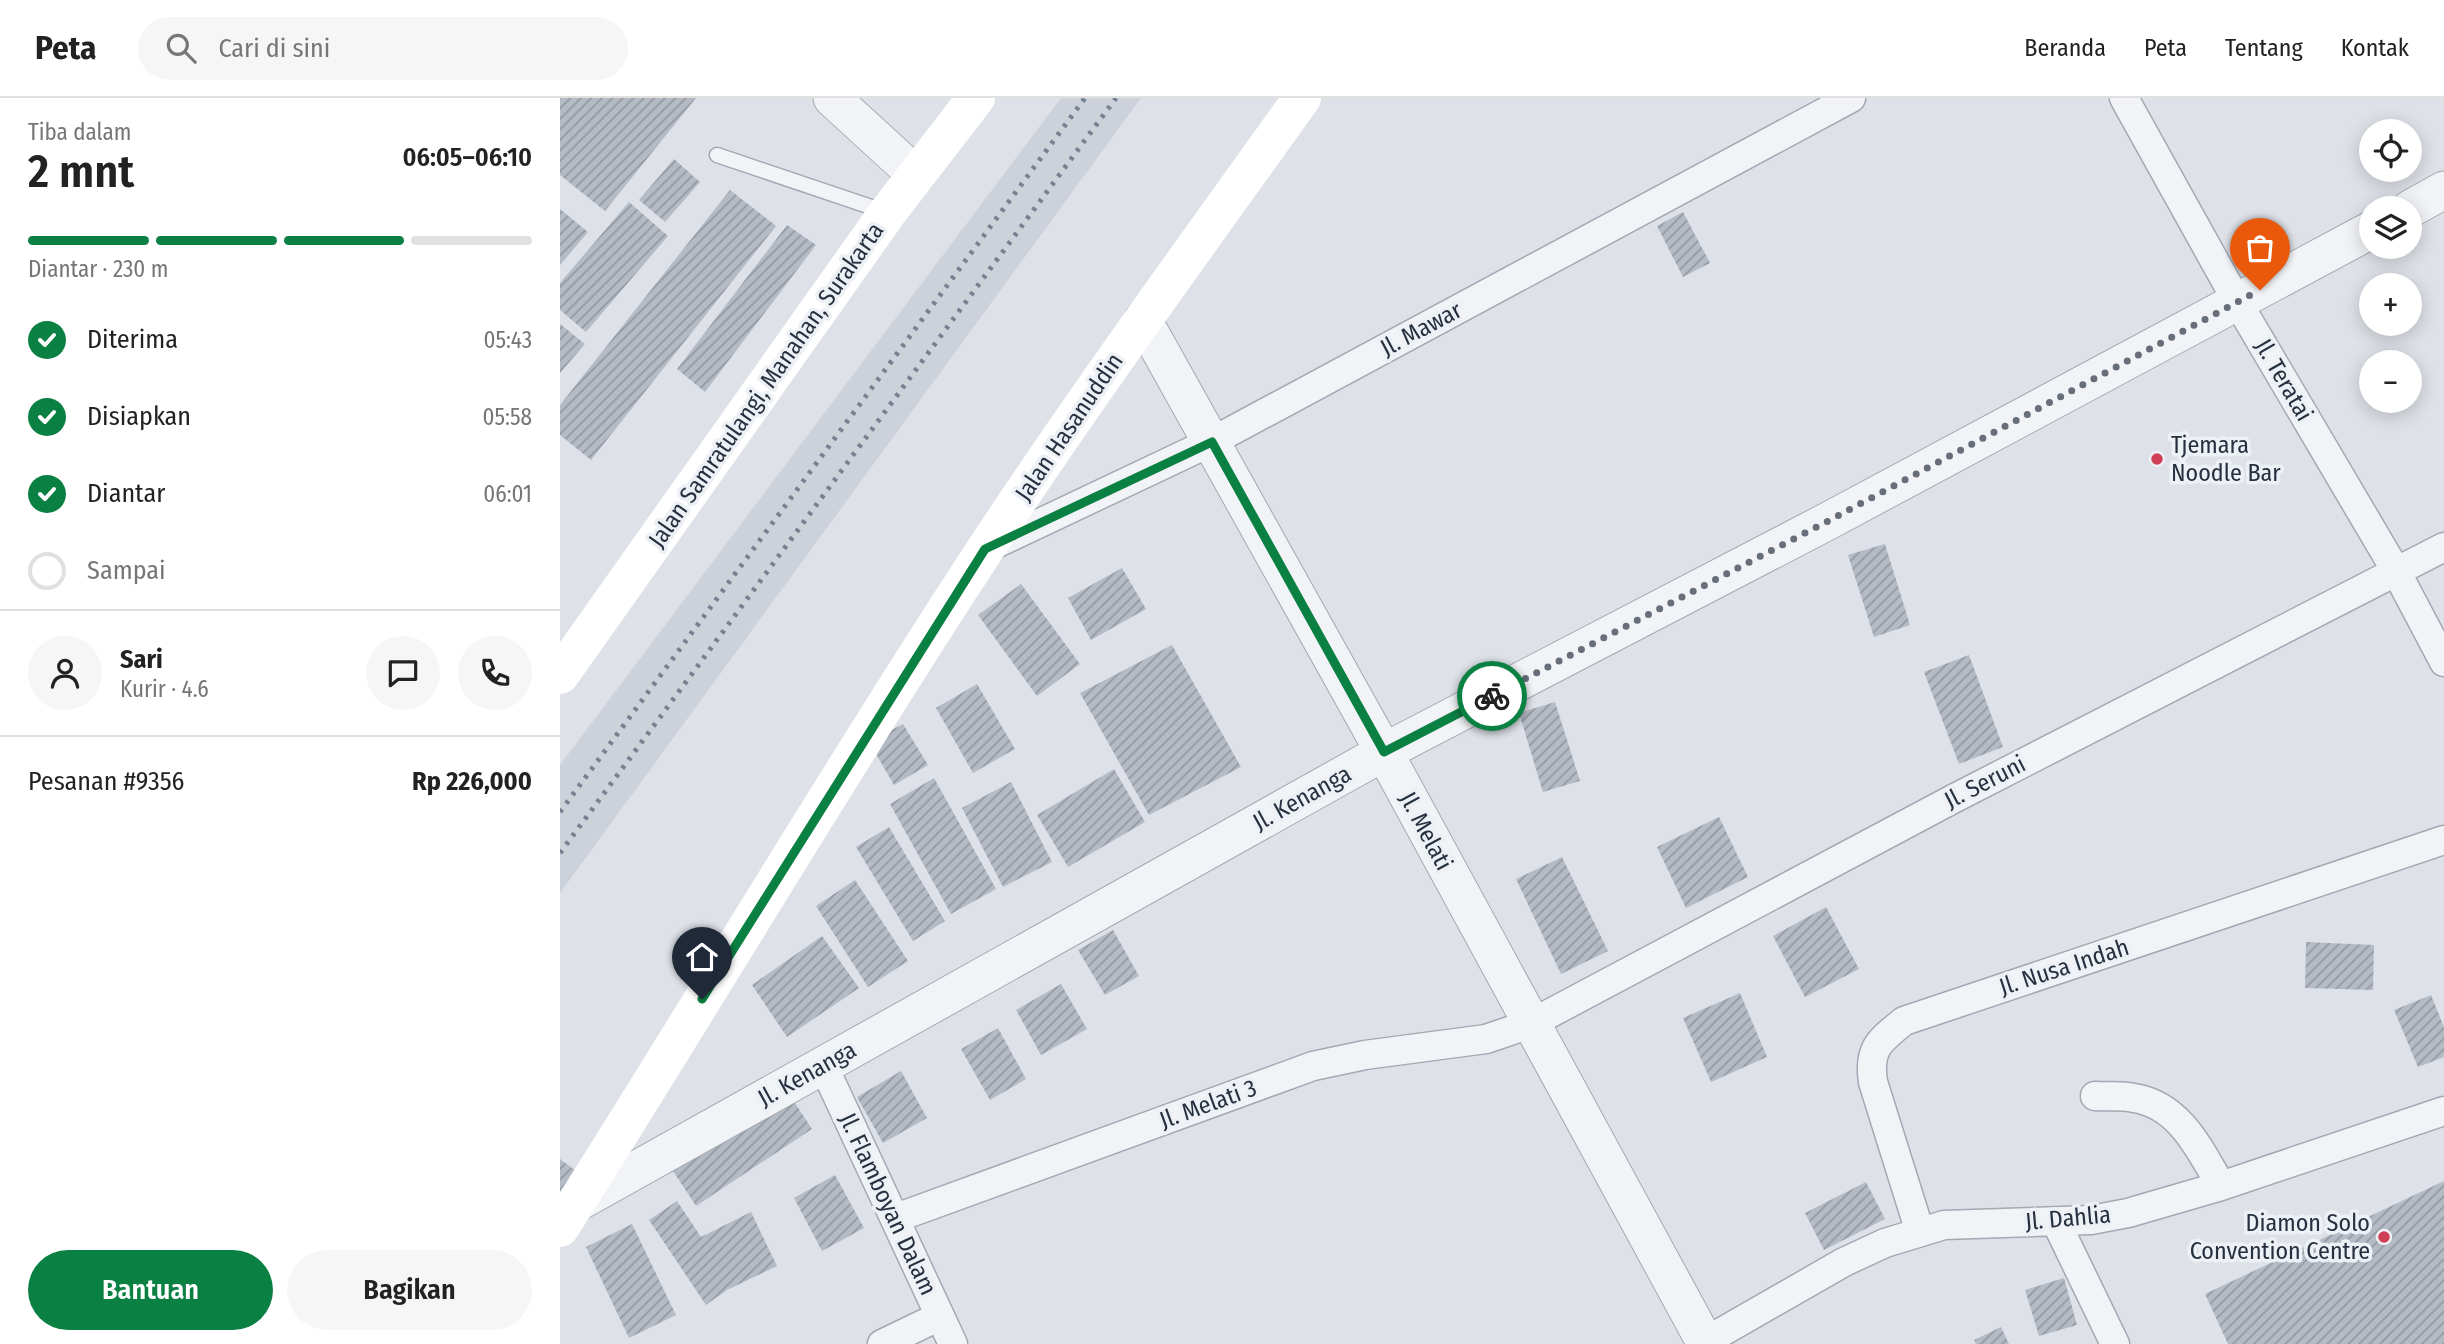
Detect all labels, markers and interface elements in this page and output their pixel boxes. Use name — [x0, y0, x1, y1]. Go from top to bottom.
search box — [138, 17, 628, 80]
text: Peta — [35, 28, 96, 68]
icon: search — [162, 29, 200, 67]
text: Cari di sini — [218, 33, 330, 64]
text: Beranda — [2024, 34, 2106, 62]
text: Peta — [2144, 34, 2187, 62]
text: Tentang — [2225, 34, 2303, 62]
text: Kontak — [2341, 34, 2409, 62]
text: Tiba dalam — [28, 118, 131, 146]
map controls — [2359, 119, 2422, 413]
button: locate — [2359, 119, 2422, 182]
text: 06:05–06:10 — [402, 142, 532, 173]
text: 2 mnt — [28, 144, 134, 199]
button: layers — [2359, 196, 2422, 259]
street label: Jalan Samratulangi, Manahan, Surakarta — [643, 217, 889, 553]
pin — [2230, 218, 2290, 290]
icon: bag — [2241, 229, 2279, 267]
text: Diantar · 230 m — [28, 255, 168, 283]
button: + — [2359, 273, 2422, 336]
street label: Jl. Mawar — [1376, 296, 1467, 362]
icon: check — [28, 321, 66, 359]
text: Diterima — [87, 324, 178, 355]
text: 05:43 — [484, 326, 532, 354]
street label: Jl. Teratai — [2249, 334, 2319, 426]
street label: Jalan Hasanuddin — [1009, 348, 1129, 506]
button: − — [2359, 350, 2422, 413]
icon: check — [28, 398, 66, 436]
text: Disiapkan — [87, 401, 191, 432]
text: 05:58 — [482, 403, 532, 431]
place label: Tjemara Noodle Bar — [2171, 431, 2281, 487]
marker: Tjemara Noodle Bar — [2149, 451, 2165, 467]
icon: check — [28, 475, 66, 513]
text: Diantar — [87, 478, 165, 509]
text: 06:01 — [483, 480, 532, 508]
text: Sampai — [87, 555, 166, 586]
button: person — [28, 636, 102, 710]
button: chat — [366, 636, 440, 710]
button: phone — [458, 636, 532, 710]
text: Sari — [120, 644, 163, 675]
courier — [1457, 661, 1527, 731]
text: Kurir · 4.6 — [120, 675, 209, 703]
icon: bike — [1473, 677, 1511, 715]
street label: Jl. Seruni — [1940, 750, 2030, 814]
street label: Jl. Kenanga — [1248, 760, 1356, 836]
text: Pesanan #9356 — [28, 766, 185, 797]
text: Rp 226,000 — [412, 766, 532, 797]
street label: Jl. Melati — [1394, 787, 1458, 875]
pin — [672, 927, 732, 999]
street label: Jl. Nusa Indah — [1996, 933, 2132, 1001]
icon: home — [683, 938, 721, 976]
street label: Jl. Kenanga — [753, 1036, 861, 1112]
street label: Jl. Melati 3 — [1156, 1074, 1260, 1134]
street label: Jl. Flamboyan Dalam — [834, 1108, 942, 1300]
street label: Jl. Dahlia — [2024, 1200, 2112, 1236]
place label: Diamon Solo Convention Centre — [2190, 1209, 2370, 1265]
marker: Diamon Solo Convention Centre — [2376, 1229, 2392, 1245]
button: Bantuan — [28, 1250, 273, 1330]
button: Bagikan — [287, 1250, 532, 1330]

